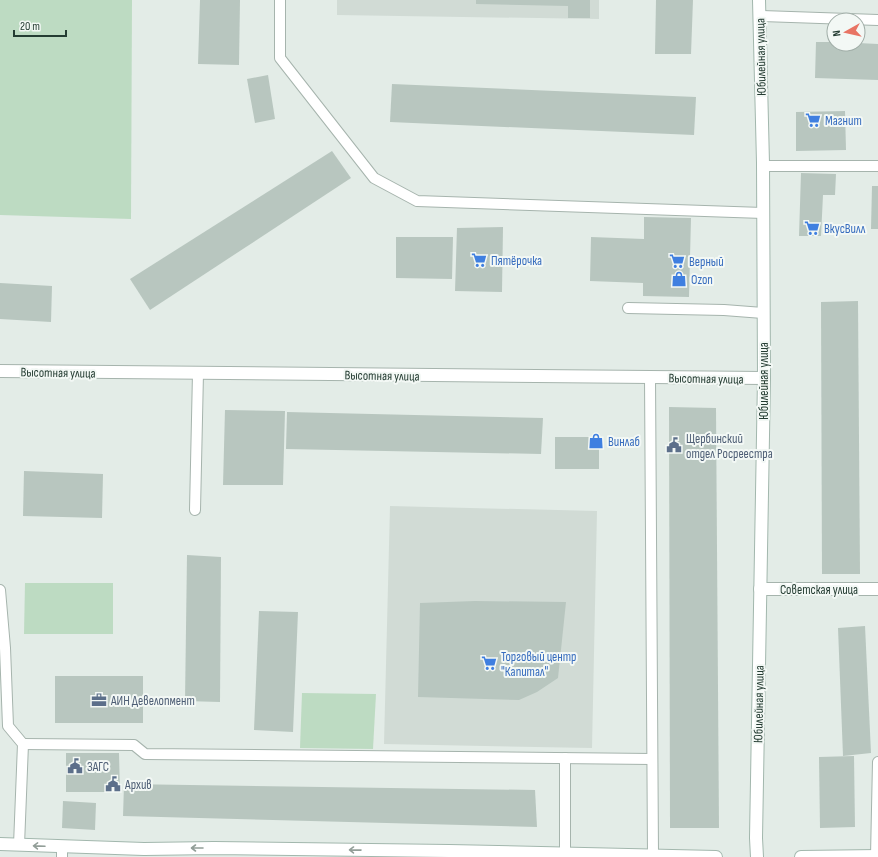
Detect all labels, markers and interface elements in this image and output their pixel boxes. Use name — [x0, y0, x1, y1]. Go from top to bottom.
scale bar — [14, 12, 66, 38]
north arrow — [826, 12, 866, 52]
street label: Юбилейная улица — [752, 18, 770, 96]
text: 20 m — [20, 19, 40, 34]
text: N — [830, 29, 843, 37]
supermarket icon: Магнит — [804, 111, 822, 129]
place label: Магнит — [825, 113, 862, 129]
supermarket icon: ВкусВилл — [803, 219, 821, 237]
place label: ВкусВилл — [824, 221, 866, 237]
supermarket icon: Пятёрочка — [470, 251, 488, 269]
supermarket icon: Верный — [668, 252, 686, 270]
place label: Пятёрочка — [491, 253, 542, 269]
place label: Верный — [689, 254, 724, 270]
shop icon: Ozon — [670, 270, 688, 288]
place label: Ozon — [691, 272, 713, 288]
street label: Юбилейная улица — [756, 342, 772, 420]
street label: Высотная улица — [20, 364, 96, 382]
street label: Высотная улица — [344, 367, 420, 385]
street label: Высотная улица — [668, 370, 744, 388]
place label: Щербинский отдел Росреестра — [686, 431, 773, 462]
shop icon: Винлаб — [587, 432, 605, 450]
place label: Винлаб — [608, 434, 640, 450]
public building icon: Щербинский отдел Росреестра — [665, 436, 683, 454]
street label: Советская улица — [780, 582, 858, 598]
place label: Торговый центр "Капитал" — [501, 649, 577, 680]
supermarket icon: Торговый центр "Капитал" — [480, 654, 498, 672]
street label: Юбилейная улица — [750, 665, 768, 743]
office icon: АИН Девелопмент — [90, 691, 108, 709]
place label: АИН Девелопмент — [110, 693, 195, 709]
public building icon: ЗАГС — [66, 757, 84, 775]
place label: ЗАГС — [87, 759, 109, 775]
public building icon: Архив — [104, 775, 122, 793]
place label: Архив — [124, 777, 152, 793]
one-way arrow — [33, 842, 46, 850]
one-way arrow — [191, 844, 204, 852]
one-way arrow — [349, 846, 362, 854]

